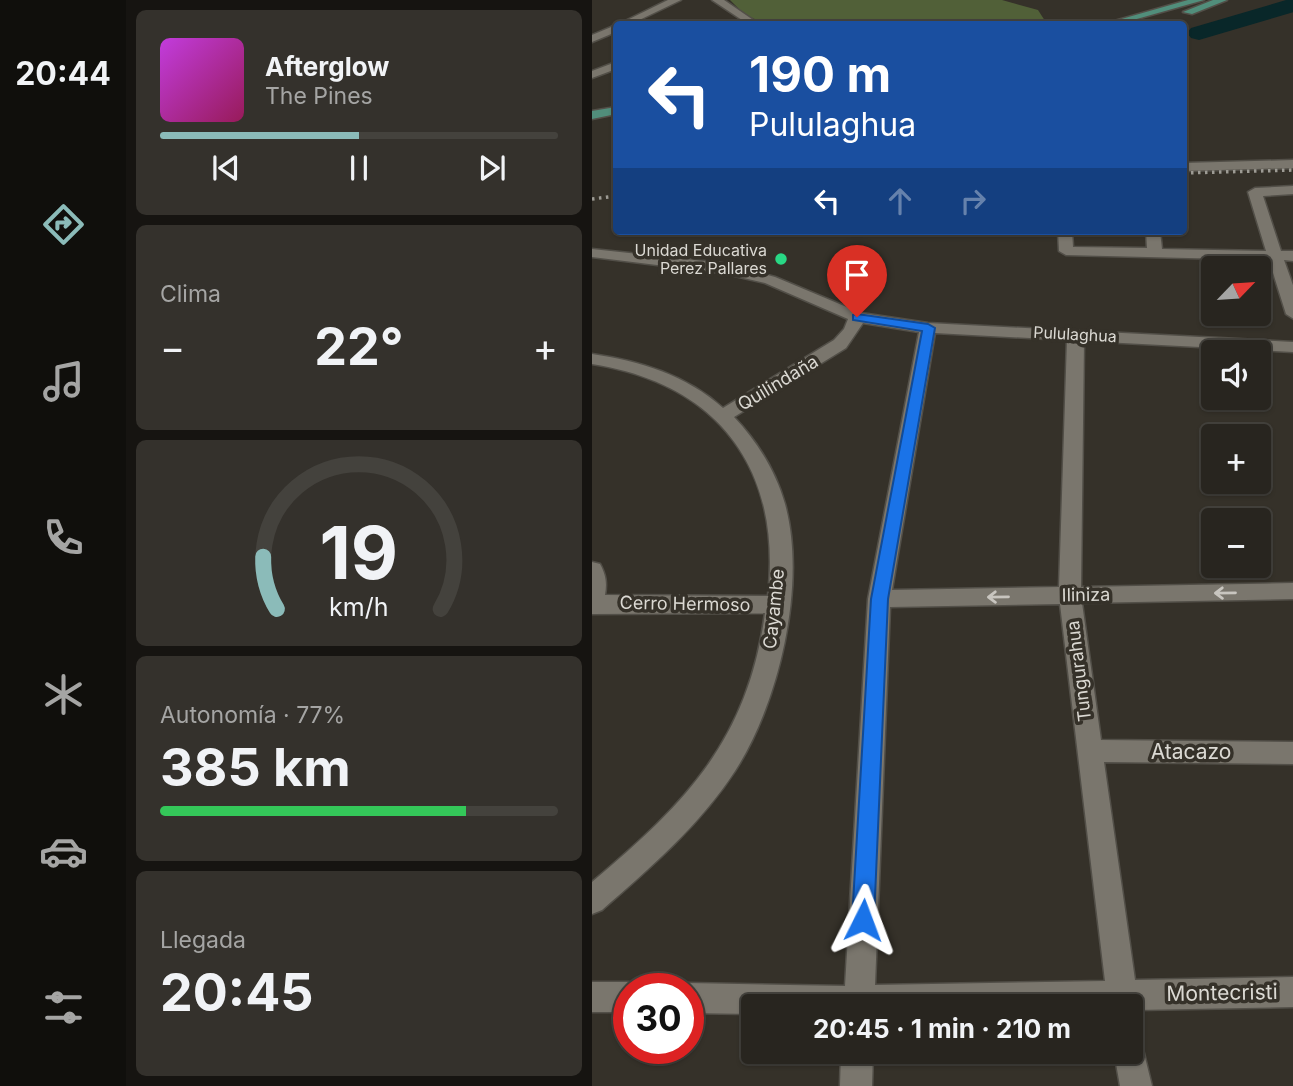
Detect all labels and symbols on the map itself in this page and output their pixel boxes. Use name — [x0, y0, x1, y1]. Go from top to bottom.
place label: Unidad Educativa Perez Pallares — [635, 240, 767, 278]
pin — [827, 245, 887, 317]
marker: Unidad Educativa Perez Pallares — [773, 251, 789, 267]
north arrow — [1201, 256, 1271, 326]
street label: Pululaghua — [1033, 322, 1117, 346]
street label: Quilindaña — [734, 350, 822, 415]
street label: Cayambe — [759, 568, 788, 650]
street label: Iliniza — [1062, 584, 1110, 605]
one-way arrow — [1214, 586, 1237, 599]
one-way arrow — [987, 590, 1010, 604]
street label: Cerro Hermoso — [619, 592, 751, 615]
street label: Tungurahua — [1062, 619, 1095, 723]
street label: Atacazo — [1151, 739, 1231, 764]
position arrow — [826, 883, 900, 957]
speed limit sign: 30 — [613, 973, 704, 1064]
street label: Montecristi — [1166, 979, 1278, 1006]

